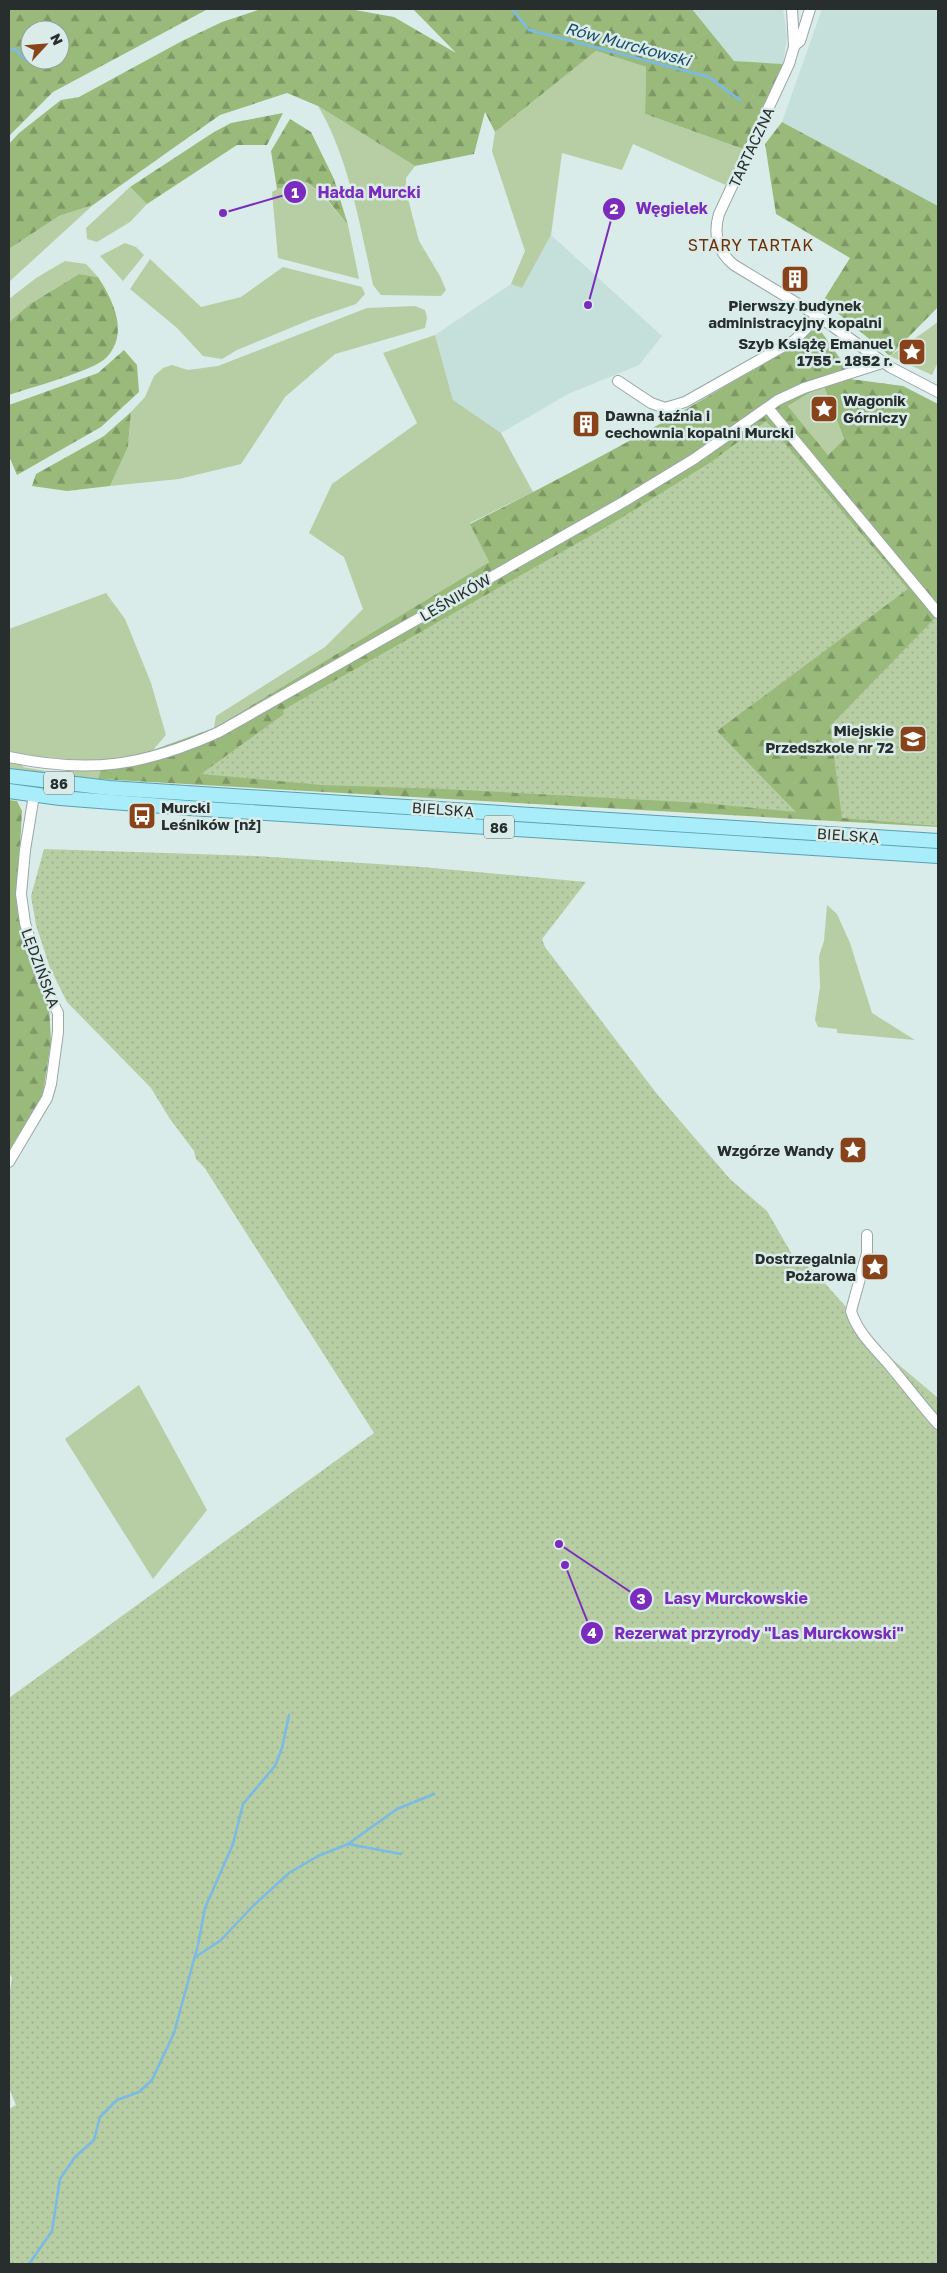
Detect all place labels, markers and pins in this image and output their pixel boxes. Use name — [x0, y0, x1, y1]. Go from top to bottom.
callout: Hałda Murcki — [282, 177, 430, 208]
callout: Węgielek — [601, 193, 719, 224]
building icon: Pierwszy budynek administracyjny kopalni — [780, 264, 810, 294]
place label: Pierwszy budynek administracyjny kopalni — [708, 296, 882, 331]
place label: Szyb Książę Emanuel 1755 - 1852 r. — [738, 334, 893, 369]
place icon: Szyb Książę Emanuel 1755 - 1852 r. — [897, 337, 927, 367]
place label: Wagonik Górniczy — [843, 391, 907, 426]
place icon: Wagonik Górniczy — [809, 394, 839, 424]
place label: Dawna łaźnia i cechownia kopalni Murcki — [605, 406, 794, 441]
building icon: Dawna łaźnia i cechownia kopalni Murcki — [571, 409, 601, 439]
place label: Miejskie Przedszkole nr 72 — [765, 721, 894, 756]
school or university icon: Miejskie Przedszkole nr 72 — [898, 724, 928, 754]
place label: Murcki Leśników [nż] — [161, 798, 262, 833]
bus stop icon: Murcki Leśników [nż] — [127, 801, 157, 831]
place icon: Wzgórze Wandy — [838, 1135, 868, 1165]
place label: Wzgórze Wandy — [717, 1141, 834, 1159]
place label: Dostrzegalnia Pożarowa — [755, 1249, 856, 1284]
place icon: Dostrzegalnia Pożarowa — [860, 1252, 890, 1282]
callout: Lasy Murckowskie — [629, 1583, 817, 1614]
callout: Rezerwat przyrody "Las Murckowski" — [580, 1617, 914, 1648]

